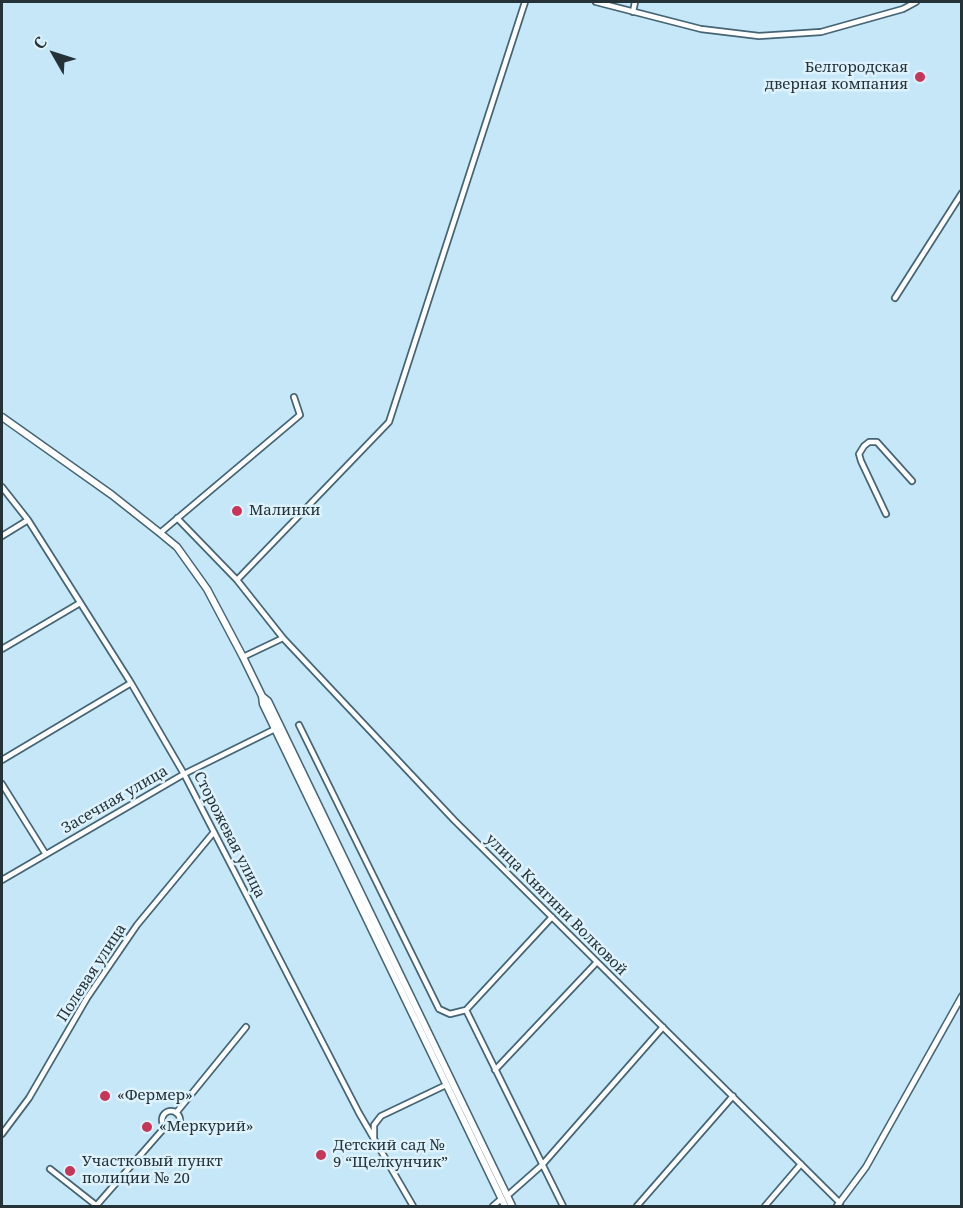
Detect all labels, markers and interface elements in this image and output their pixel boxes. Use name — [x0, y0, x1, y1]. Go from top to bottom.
north arrow — [24, 24, 84, 84]
text: С — [28, 32, 52, 54]
place label: Белгородская дверная компания — [765, 59, 908, 94]
marker: Белгородская дверная компания — [913, 70, 927, 84]
place label: Малинки — [249, 502, 320, 520]
marker: Малинки — [230, 504, 244, 518]
street label: Засечная улица — [59, 762, 171, 838]
street label: Сторожевая улица — [189, 769, 269, 901]
street label: улица Княгини Волковой — [481, 830, 631, 980]
street label: Полевая улица — [54, 921, 130, 1025]
place label: «Фермер» — [117, 1087, 193, 1105]
marker: «Фермер» — [98, 1089, 112, 1103]
place label: «Меркурий» — [159, 1118, 254, 1136]
marker: «Меркурий» — [140, 1120, 154, 1134]
place label: Детский сад № 9 “Щелкунчик” — [333, 1137, 448, 1172]
marker: Детский сад № 9 “Щелкунчик” — [314, 1148, 328, 1162]
place label: Участковый пункт полиции № 20 — [82, 1153, 223, 1188]
marker: Участковый пункт полиции № 20 — [63, 1164, 77, 1178]

